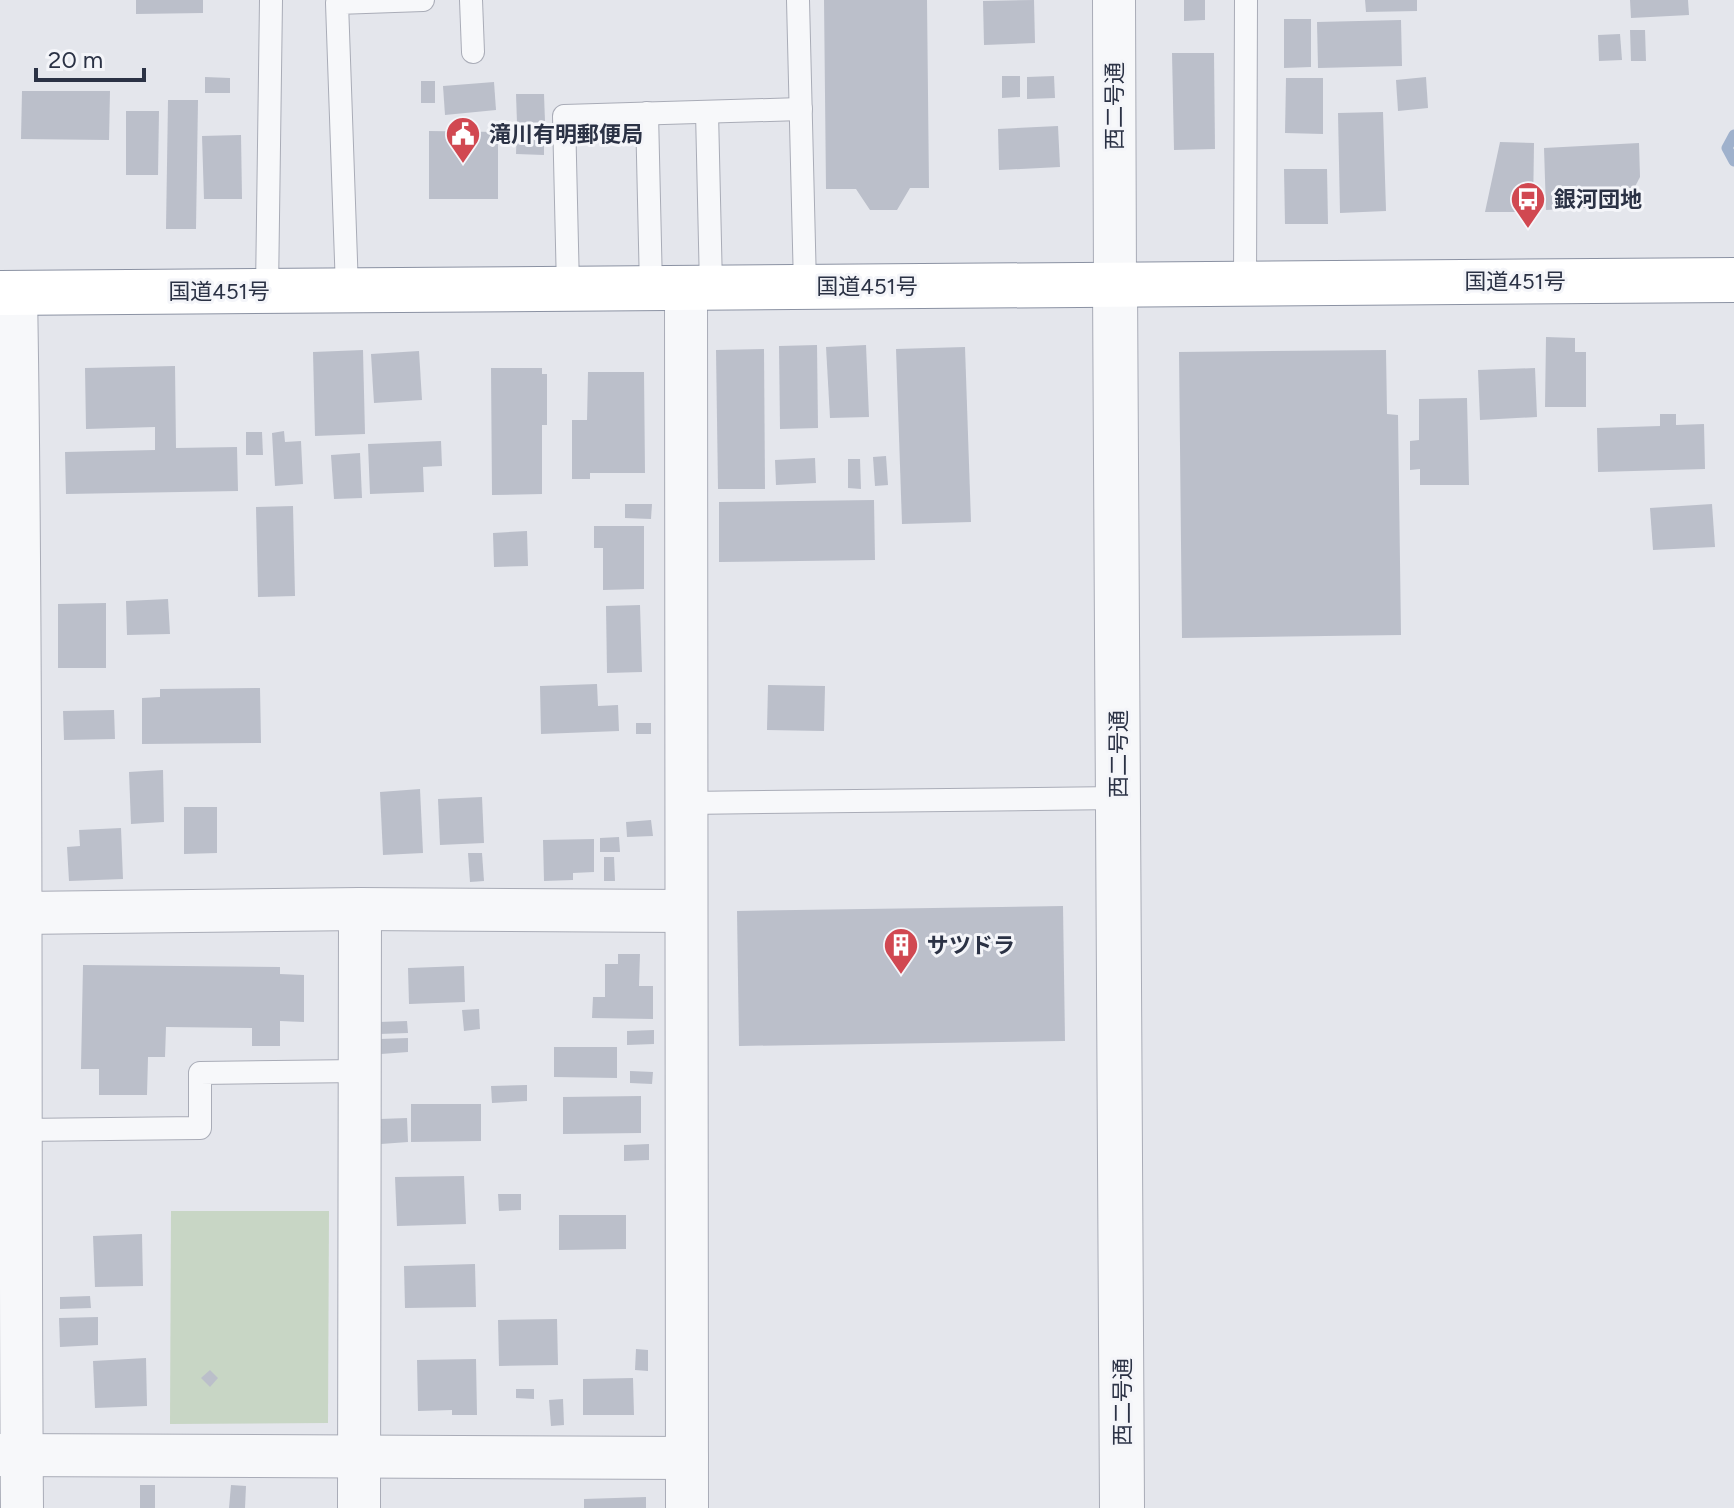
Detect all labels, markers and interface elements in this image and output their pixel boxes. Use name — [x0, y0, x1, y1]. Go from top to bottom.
scale bar — [36, 32, 144, 82]
text: 20 m — [48, 45, 103, 74]
street label: 西二号通 — [1101, 62, 1128, 150]
public building icon: 滝川有明郵便局 — [444, 115, 482, 165]
place label: 滝川有明郵便局 — [489, 121, 643, 148]
bus stop icon: 銀河団地 — [1509, 180, 1547, 230]
place label: 銀河団地 — [1554, 186, 1642, 213]
street label: 国道451号 — [1464, 268, 1566, 295]
street label: 国道451号 — [816, 273, 918, 300]
street label: 国道451号 — [168, 278, 270, 305]
street label: 西二号通 — [1105, 710, 1132, 798]
building icon: サツドラ — [882, 926, 920, 976]
place label: サツドラ — [927, 932, 1015, 959]
street label: 西二号通 — [1109, 1358, 1136, 1446]

